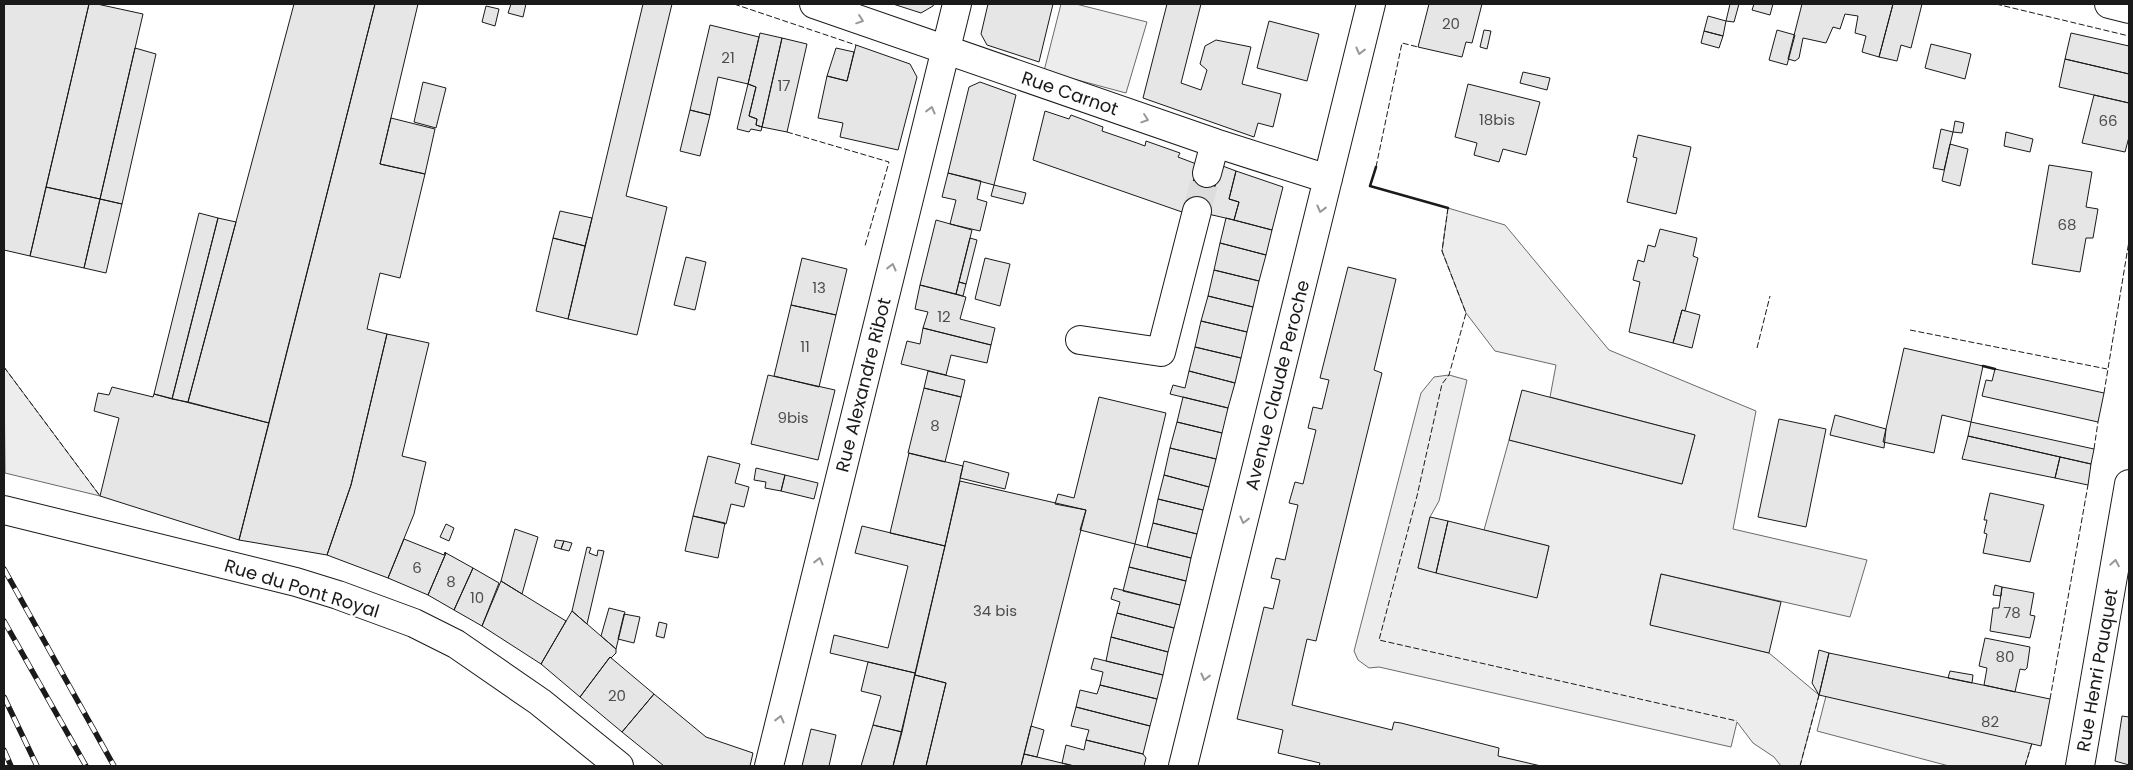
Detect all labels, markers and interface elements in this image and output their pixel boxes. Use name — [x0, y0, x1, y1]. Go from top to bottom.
house number: 20 — [1442, 13, 1460, 34]
one-way arrow — [855, 14, 863, 24]
house number: 21 — [721, 47, 735, 68]
one-way arrow — [1355, 47, 1366, 56]
street label: Rue Carnot — [1018, 65, 1122, 121]
house number: 17 — [778, 75, 791, 96]
one-way arrow — [925, 105, 936, 114]
house number: 18bis — [1479, 109, 1515, 130]
house number: 66 — [2098, 110, 2118, 131]
one-way arrow — [1141, 113, 1149, 123]
one-way arrow — [1316, 204, 1327, 213]
house number: 68 — [2058, 214, 2077, 235]
one-way arrow — [886, 263, 897, 272]
house number: 13 — [812, 277, 826, 298]
street label: Avenue Claude Peroche — [1239, 277, 1315, 493]
street label: Rue Alexandre Ribot — [829, 295, 897, 475]
house number: 12 — [937, 306, 951, 327]
house number: 11 — [800, 336, 810, 357]
house number: 9bis — [777, 407, 809, 428]
house number: 8 — [930, 415, 940, 436]
one-way arrow — [1239, 515, 1250, 524]
street label: Rue du Pont Royal — [221, 553, 383, 623]
house number: 6 — [412, 557, 422, 578]
one-way arrow — [813, 557, 824, 566]
one-way arrow — [2110, 559, 2120, 567]
house number: 8 — [446, 571, 456, 592]
house number: 10 — [470, 587, 484, 608]
street label: Rue Henri Pauquet — [2070, 587, 2124, 753]
house number: 34 bis — [973, 600, 1017, 621]
house number: 78 — [2003, 602, 2021, 623]
house number: 80 — [1996, 646, 2014, 667]
one-way arrow — [1200, 673, 1211, 682]
house number: 20 — [608, 685, 626, 706]
house number: 82 — [1981, 711, 1999, 732]
one-way arrow — [775, 715, 785, 723]

